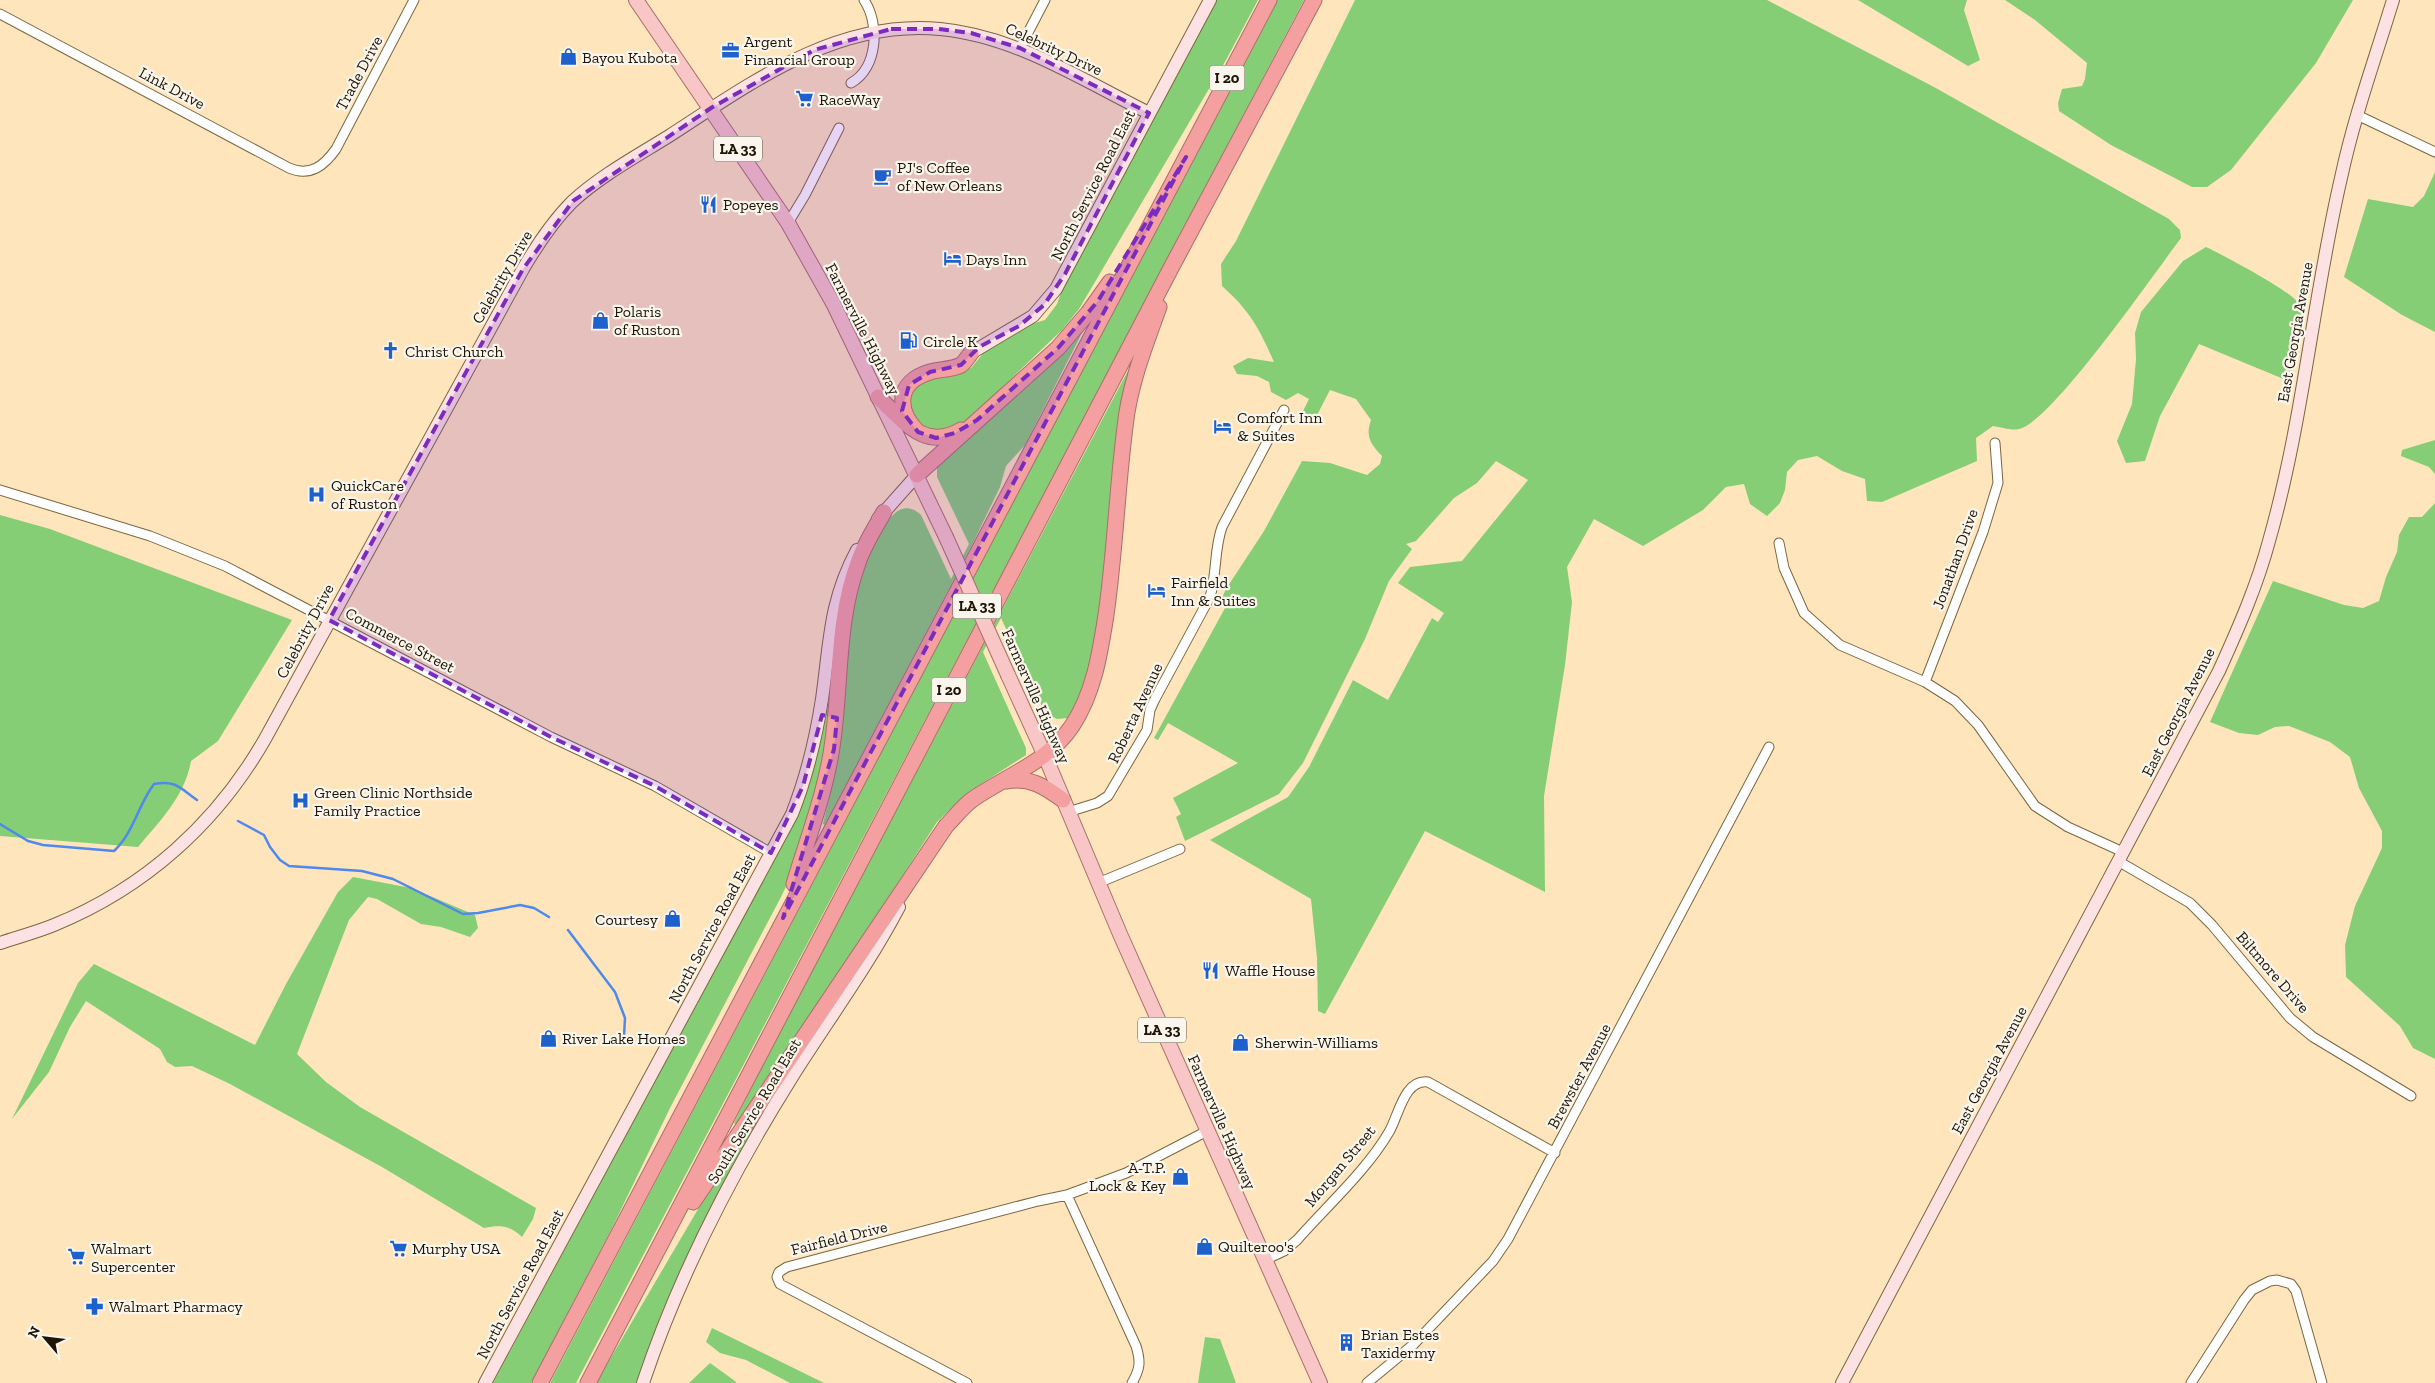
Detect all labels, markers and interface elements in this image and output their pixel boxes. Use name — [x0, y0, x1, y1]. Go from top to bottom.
street label: Celebrity Drive — [1003, 18, 1105, 80]
street label: Trade Drive — [331, 32, 387, 114]
place label: Argent Financial Group — [744, 32, 855, 69]
office icon: Argent Financial Group — [720, 40, 740, 60]
shop icon: Bayou Kubota — [558, 47, 578, 67]
place label: Bayou Kubota — [582, 48, 678, 67]
street label: Link Drive — [136, 63, 208, 113]
road number: I 20 — [1210, 66, 1244, 90]
supermarket icon: RaceWay — [795, 89, 815, 109]
place label: RaceWay — [819, 90, 881, 109]
street label: North Service Road East — [1047, 106, 1139, 264]
road number: LA 33 — [714, 136, 762, 162]
place label: PJ's Coffee of New Orleans — [897, 158, 1002, 195]
cafe icon: PJ's Coffee of New Orleans — [873, 166, 893, 186]
restaurant icon: Popeyes — [699, 194, 719, 214]
place label: Popeyes — [723, 195, 779, 214]
street label: Celebrity Drive — [468, 227, 536, 327]
hotel icon: Days Inn — [942, 249, 962, 269]
place label: Days Inn — [966, 250, 1028, 269]
street label: Farmerville Highway — [822, 260, 905, 399]
street label: East Georgia Avenue — [2273, 260, 2317, 404]
place label: Polaris of Ruston — [614, 302, 681, 339]
shop icon: Polaris of Ruston — [590, 310, 610, 330]
fuel station icon: Circle K — [899, 331, 919, 351]
place label: Circle K — [923, 332, 978, 351]
church icon: Christ Church — [381, 341, 401, 361]
place label: Christ Church — [405, 342, 503, 361]
place label: Comfort Inn & Suites — [1237, 408, 1323, 445]
hotel icon: Comfort Inn & Suites — [1213, 416, 1233, 436]
place label: QuickCare of Ruston — [331, 476, 404, 513]
hospital icon: QuickCare of Ruston — [307, 484, 327, 504]
street label: Jonathan Drive — [1928, 506, 1982, 612]
place label: Fairfield Inn & Suites — [1171, 573, 1256, 610]
street label: Celebrity Drive — [272, 580, 338, 682]
hotel icon: Fairfield Inn & Suites — [1147, 581, 1167, 601]
road number: LA 33 — [953, 594, 1001, 618]
street label: Commerce Street — [342, 603, 458, 677]
street label: Farmerville Highway — [998, 626, 1075, 767]
street label: East Georgia Avenue — [2137, 644, 2219, 780]
street label: Roberta Avenue — [1104, 660, 1166, 766]
road number: I 20 — [932, 678, 966, 702]
place label: Green Clinic Northside Family Practice — [314, 783, 472, 820]
hospital icon: Green Clinic Northside Family Practice — [290, 791, 310, 811]
street label: North Service Road East — [664, 850, 760, 1006]
shop icon: Courtesy — [662, 909, 682, 929]
place label: Courtesy — [595, 910, 659, 929]
street label: Biltmore Drive — [2232, 927, 2314, 1017]
restaurant icon: Waffle House — [1201, 960, 1221, 980]
place label: Waffle House — [1225, 961, 1315, 980]
street label: East Georgia Avenue — [1947, 1003, 2031, 1137]
road number: LA 33 — [1138, 1018, 1186, 1042]
street label: Brewster Avenue — [1543, 1020, 1615, 1132]
shop icon: River Lake Homes — [538, 1028, 558, 1048]
place label: River Lake Homes — [562, 1029, 686, 1048]
shop icon: Sherwin-Williams — [1231, 1032, 1251, 1052]
place label: Sherwin-Williams — [1255, 1033, 1378, 1052]
street label: South Service Road East — [703, 1035, 805, 1187]
street label: Farmerville Highway — [1184, 1052, 1261, 1193]
street label: Morgan Street — [1301, 1121, 1379, 1210]
place label: A-T.P. Lock & Key — [1089, 1158, 1167, 1195]
shop icon: A-T.P. Lock & Key — [1170, 1166, 1190, 1186]
street label: North Service Road East — [472, 1206, 568, 1362]
street label: Fairfield Drive — [789, 1217, 889, 1259]
shop icon: Quilteroo's — [1194, 1236, 1214, 1256]
place label: Quilteroo's — [1218, 1237, 1294, 1256]
supermarket icon: Murphy USA — [388, 1238, 408, 1258]
place label: Walmart Supercenter — [91, 1239, 176, 1276]
place label: Murphy USA — [412, 1239, 501, 1258]
supermarket icon: Walmart Supercenter — [67, 1247, 87, 1267]
pharmacy icon: Walmart Pharmacy — [85, 1296, 105, 1316]
place label: Walmart Pharmacy — [109, 1297, 244, 1316]
north arrow — [20, 1313, 70, 1363]
text: N — [24, 1323, 44, 1341]
place label: Brian Estes Taxidermy — [1361, 1325, 1439, 1362]
building icon: Brian Estes Taxidermy — [1337, 1333, 1357, 1353]

